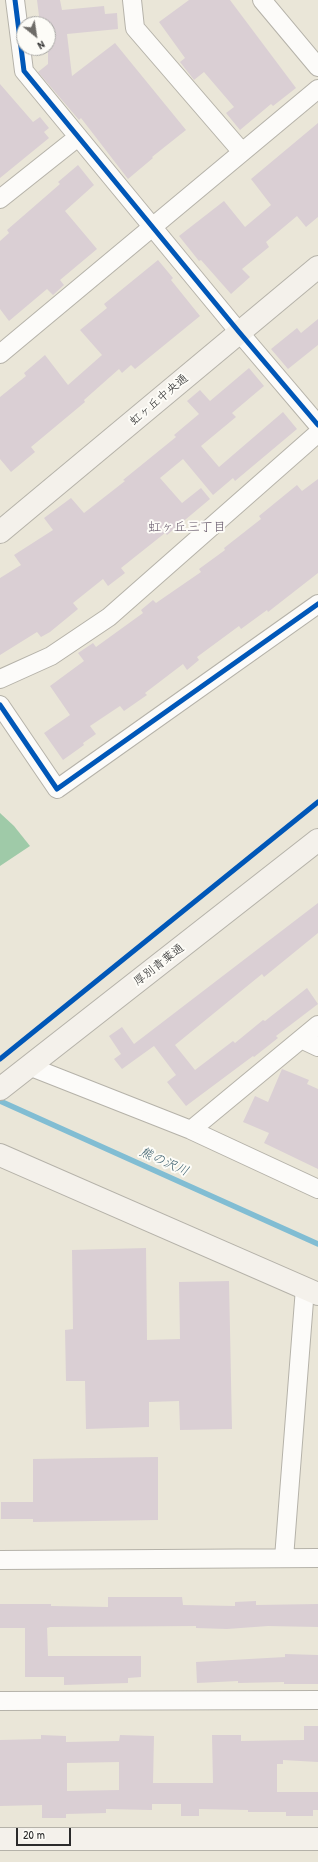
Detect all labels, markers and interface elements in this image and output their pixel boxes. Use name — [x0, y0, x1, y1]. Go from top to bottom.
north arrow — [16, 16, 56, 56]
text: N — [35, 38, 48, 53]
street label: 虹ヶ丘中央通 — [127, 371, 191, 429]
district label: 虹ヶ丘三丁目 — [148, 520, 226, 536]
street label: 厚別青葉通 — [131, 941, 187, 989]
water label: 熊の沢川 — [137, 1144, 191, 1180]
scale bar — [18, 1820, 73, 1846]
text: 20 m — [23, 1826, 45, 1843]

